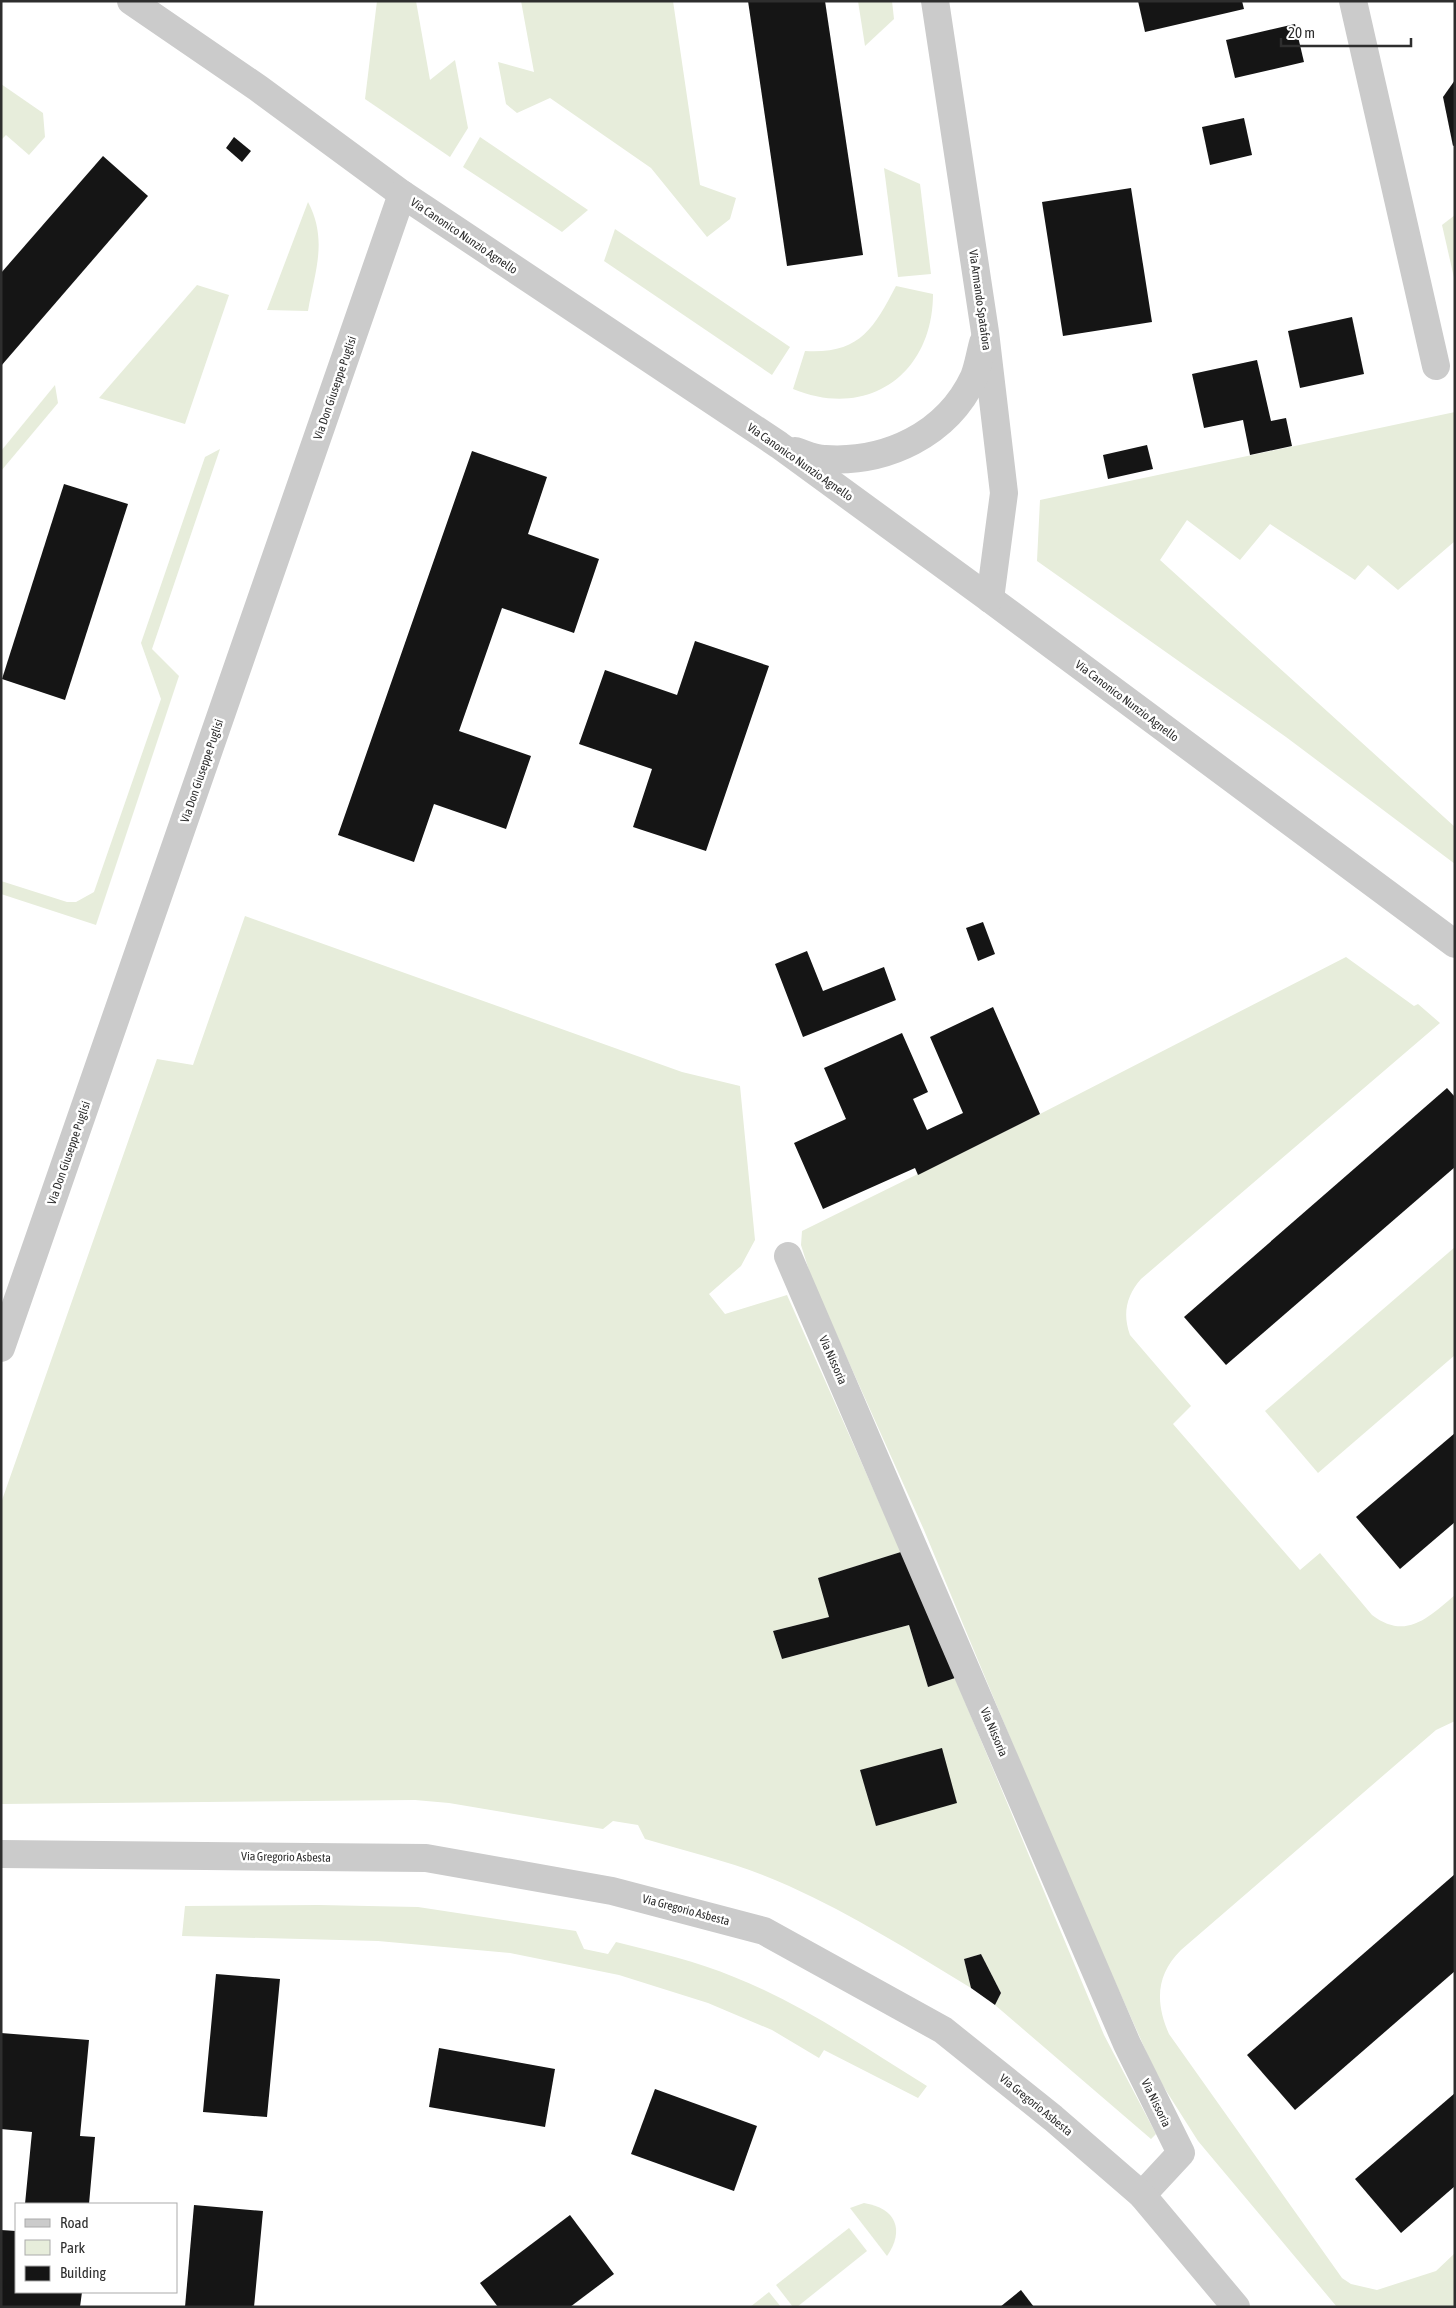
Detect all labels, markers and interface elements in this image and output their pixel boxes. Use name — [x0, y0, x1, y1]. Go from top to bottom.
scale bar — [1281, 15, 1411, 47]
text: 20 m — [1288, 24, 1315, 41]
street label: Via Canonico Nunzio Agnello — [408, 195, 520, 277]
street label: Via Armando Spatafora — [966, 249, 994, 351]
street label: Via Don Giuseppe Puglisi — [311, 334, 359, 442]
street label: Via Canonico Nunzio Agnello — [744, 420, 856, 504]
street label: Via Canonico Nunzio Agnello — [1073, 658, 1182, 745]
street label: Via Don Giuseppe Puglisi — [178, 717, 226, 825]
street label: Via Don Giuseppe Puglisi — [45, 1099, 93, 1207]
street label: Via Nissoria — [816, 1334, 850, 1386]
street label: Via Nissoria — [977, 1705, 1011, 1759]
street label: Via Gregorio Asbesta — [241, 1849, 331, 1865]
street label: Via Gregorio Asbesta — [641, 1892, 731, 1928]
street label: Via Gregorio Asbesta — [997, 2071, 1075, 2139]
street label: Via Nissoria — [1138, 2077, 1174, 2129]
legend — [15, 2203, 178, 2293]
text: Road — [60, 2214, 89, 2231]
text: Park — [60, 2239, 85, 2256]
text: Building — [60, 2264, 106, 2281]

